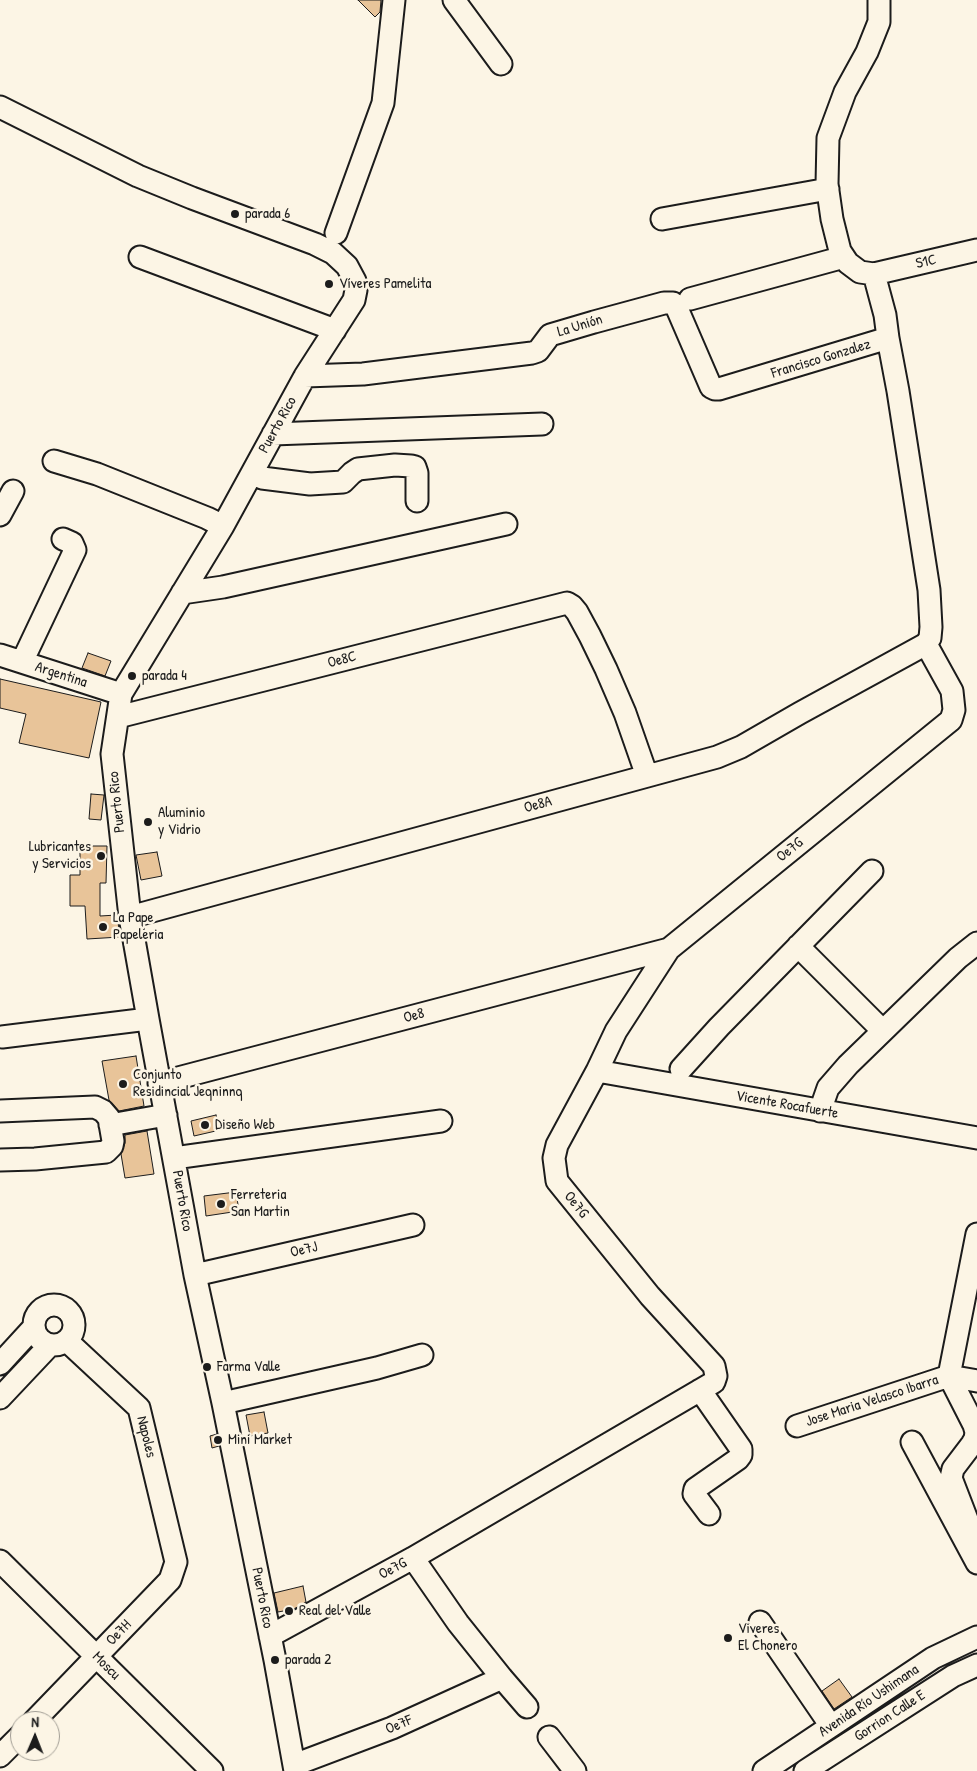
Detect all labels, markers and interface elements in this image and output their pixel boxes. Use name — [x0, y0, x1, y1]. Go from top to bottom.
place label: parada 6 — [245, 205, 290, 223]
marker: parada 6 — [229, 208, 241, 220]
street label: S1C — [914, 251, 938, 273]
place label: Víveres Pamelita — [339, 275, 431, 293]
marker: Víveres Pamelita — [323, 278, 335, 290]
street label: La Unión — [555, 311, 605, 341]
street label: Francisco Gonzalez — [769, 335, 873, 383]
street label: Puerto Rico — [255, 394, 301, 456]
street label: Oe8C — [326, 648, 358, 672]
street label: Argentina — [33, 658, 89, 692]
place label: parada 4 — [142, 667, 187, 685]
marker: parada 4 — [126, 670, 138, 682]
street label: Puerto Rico — [105, 770, 129, 834]
street label: Oe8A — [522, 793, 554, 817]
place label: Aluminio y Vidrio — [158, 804, 205, 839]
marker: Aluminio y Vidrio — [142, 816, 154, 828]
street label: Oe7G — [773, 834, 807, 866]
place label: Lubricantes y Servicios — [29, 838, 91, 873]
marker: Lubricantes y Servicios — [95, 850, 107, 862]
place label: La Pape Papeleria — [113, 909, 163, 944]
marker: La Pape Papeleria — [97, 921, 109, 933]
street label: Oe8 — [402, 1005, 426, 1027]
place label: Conjunto Residincial Jeqninnq — [133, 1066, 243, 1101]
marker: Conjunto Residincial Jeqninnq — [117, 1078, 129, 1090]
street label: Vicente Rocafuerte — [734, 1087, 840, 1123]
place label: Diseño Web — [215, 1116, 275, 1134]
marker: Diseño Web — [199, 1119, 211, 1131]
street label: Puerto Rico — [168, 1169, 196, 1233]
place label: Ferreteria San Martin — [231, 1186, 290, 1221]
street label: Oe7G — [560, 1188, 592, 1222]
marker: Ferreteria San Martin — [215, 1198, 227, 1210]
street label: Oe7J — [289, 1238, 319, 1262]
place label: Farma Valle — [217, 1358, 281, 1376]
marker: Farma Valle — [201, 1361, 213, 1373]
street label: Jose Maria Velasco Ibarra — [803, 1371, 941, 1431]
street label: Napoles — [132, 1414, 160, 1460]
place label: Mini Market — [228, 1431, 292, 1449]
marker: Mini Market — [212, 1434, 224, 1446]
street label: Oe7G — [376, 1554, 410, 1584]
street label: Puerto Rico — [247, 1566, 277, 1630]
place label: Real del Valle — [299, 1602, 371, 1620]
marker: Real del Valle — [283, 1605, 295, 1617]
street label: Oe7H — [103, 1616, 135, 1650]
place label: Viveres El Chonero — [738, 1620, 797, 1655]
marker: Viveres El Chonero — [722, 1632, 734, 1644]
street label: Moscu — [88, 1648, 124, 1684]
place label: parada 2 — [285, 1651, 331, 1669]
marker: parada 2 — [269, 1654, 281, 1666]
street label: Avenida Río Ushimana — [816, 1661, 922, 1741]
street label: Gorrion Calle E — [851, 1686, 929, 1746]
north arrow — [10, 1711, 60, 1761]
street label: Oe7F — [383, 1711, 415, 1739]
text: N — [31, 1712, 39, 1731]

